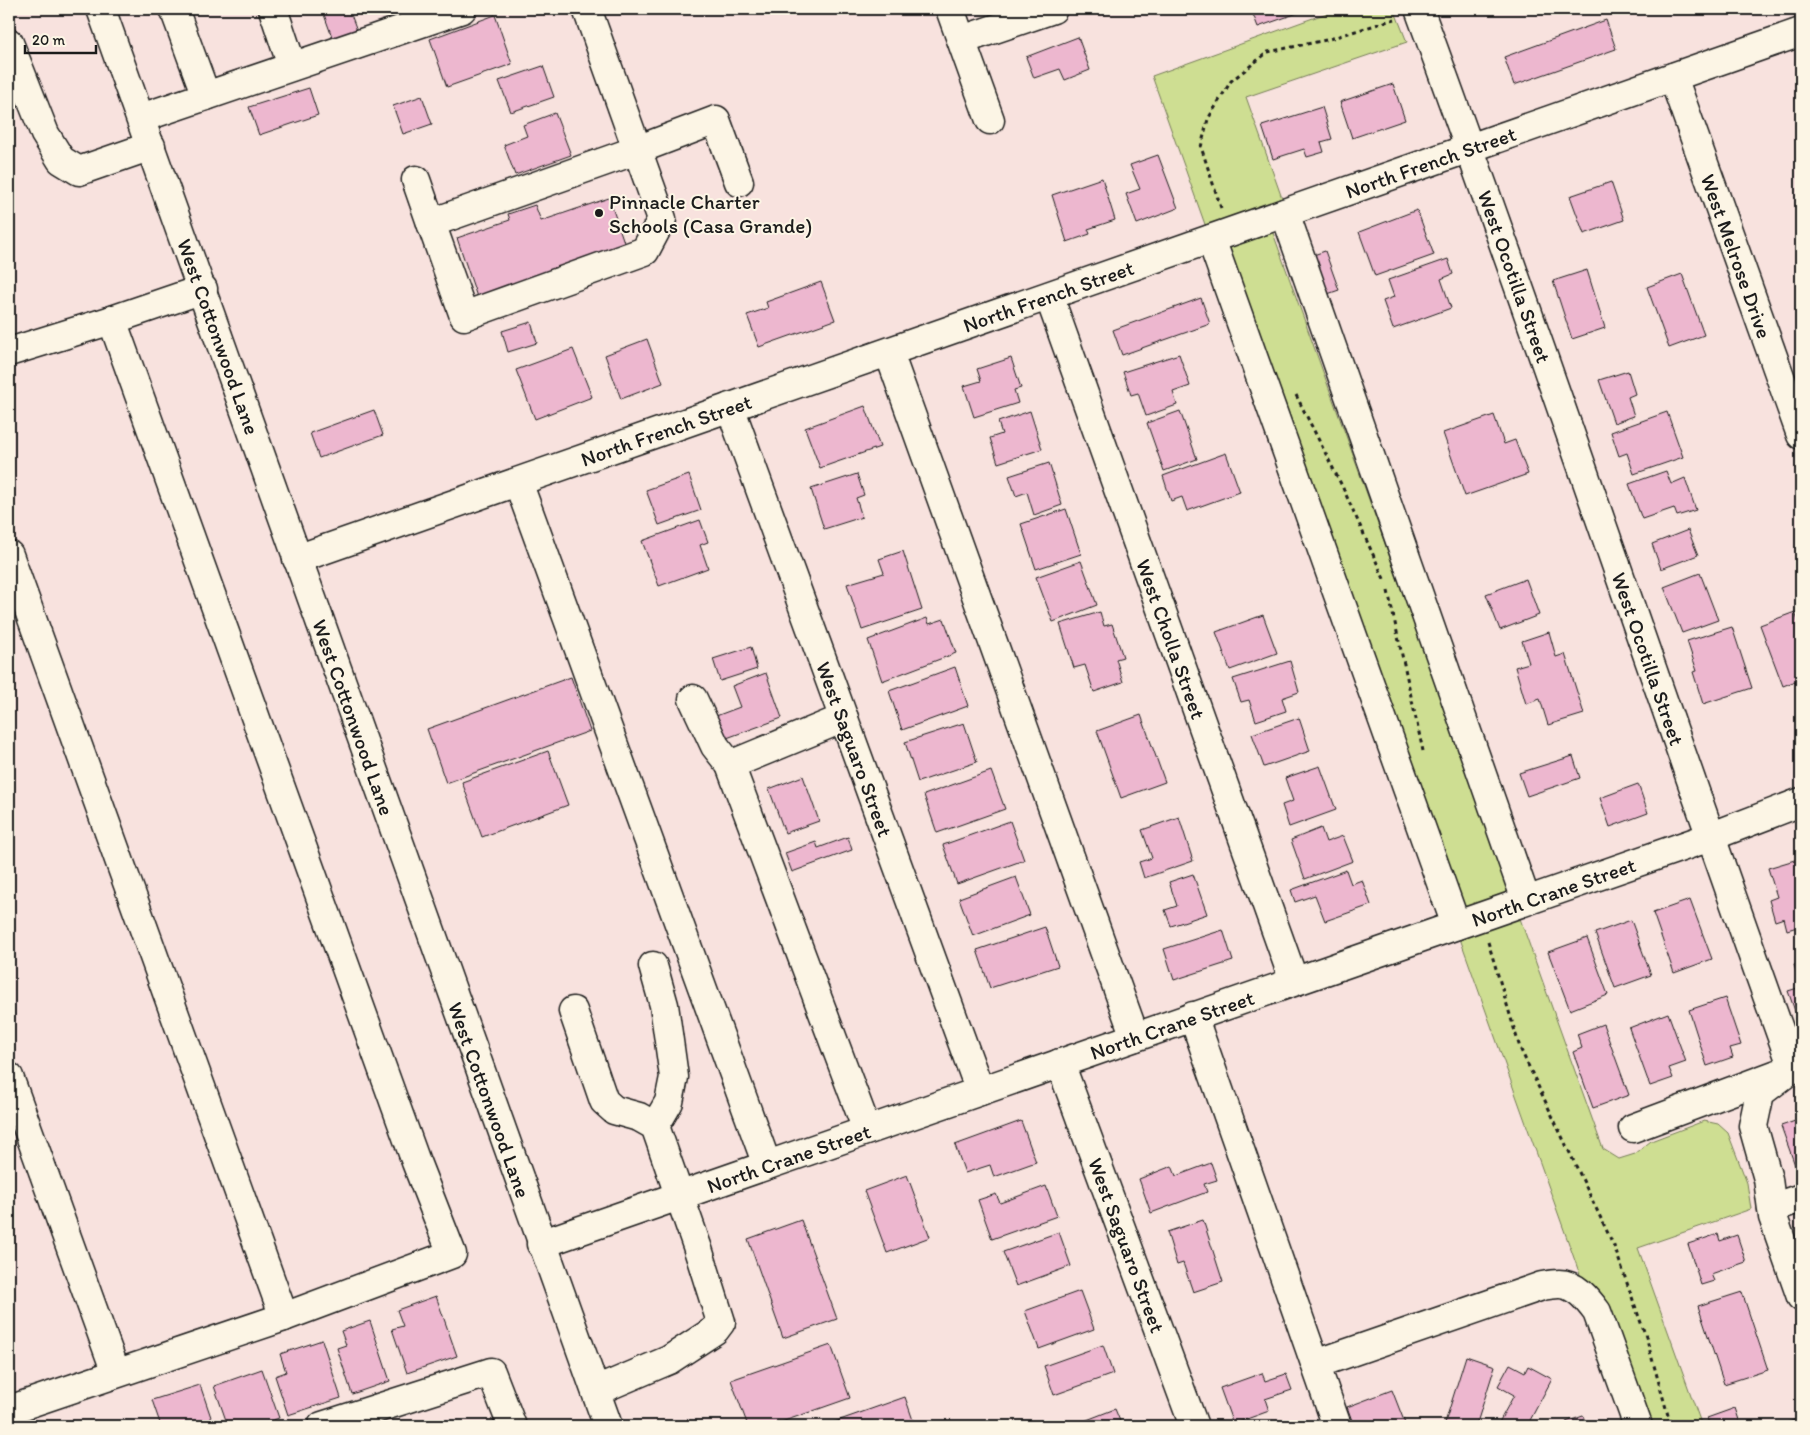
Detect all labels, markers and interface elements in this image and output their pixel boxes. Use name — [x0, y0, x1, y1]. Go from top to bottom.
scale bar — [25, 22, 96, 54]
text: 20 m — [32, 31, 66, 49]
street label: North French Street — [1342, 120, 1519, 203]
street label: West Melrose Drive — [1696, 170, 1778, 341]
street label: West Ocotilla Street — [1473, 187, 1557, 366]
place label: Pinnacle Charter Schools (Casa Grande) — [609, 189, 812, 238]
marker: Pinnacle Charter Schools (Casa Grande) — [593, 207, 605, 219]
street label: West Cottonwood Lane — [173, 235, 265, 438]
street label: North French Street — [959, 254, 1137, 337]
street label: North French Street — [577, 388, 755, 471]
street label: West Cholla Street — [1132, 555, 1212, 722]
street label: West Ocotilla Street — [1607, 569, 1690, 749]
street label: West Cottonwood Lane — [308, 616, 400, 819]
street label: West Saguaro Street — [812, 658, 898, 840]
street label: North Crane Street — [1468, 851, 1639, 932]
street label: North Crane Street — [1087, 984, 1257, 1064]
street label: West Cottonwood Lane — [443, 998, 536, 1201]
street label: North Crane Street — [703, 1118, 874, 1198]
street label: West Saguaro Street — [1083, 1154, 1171, 1336]

